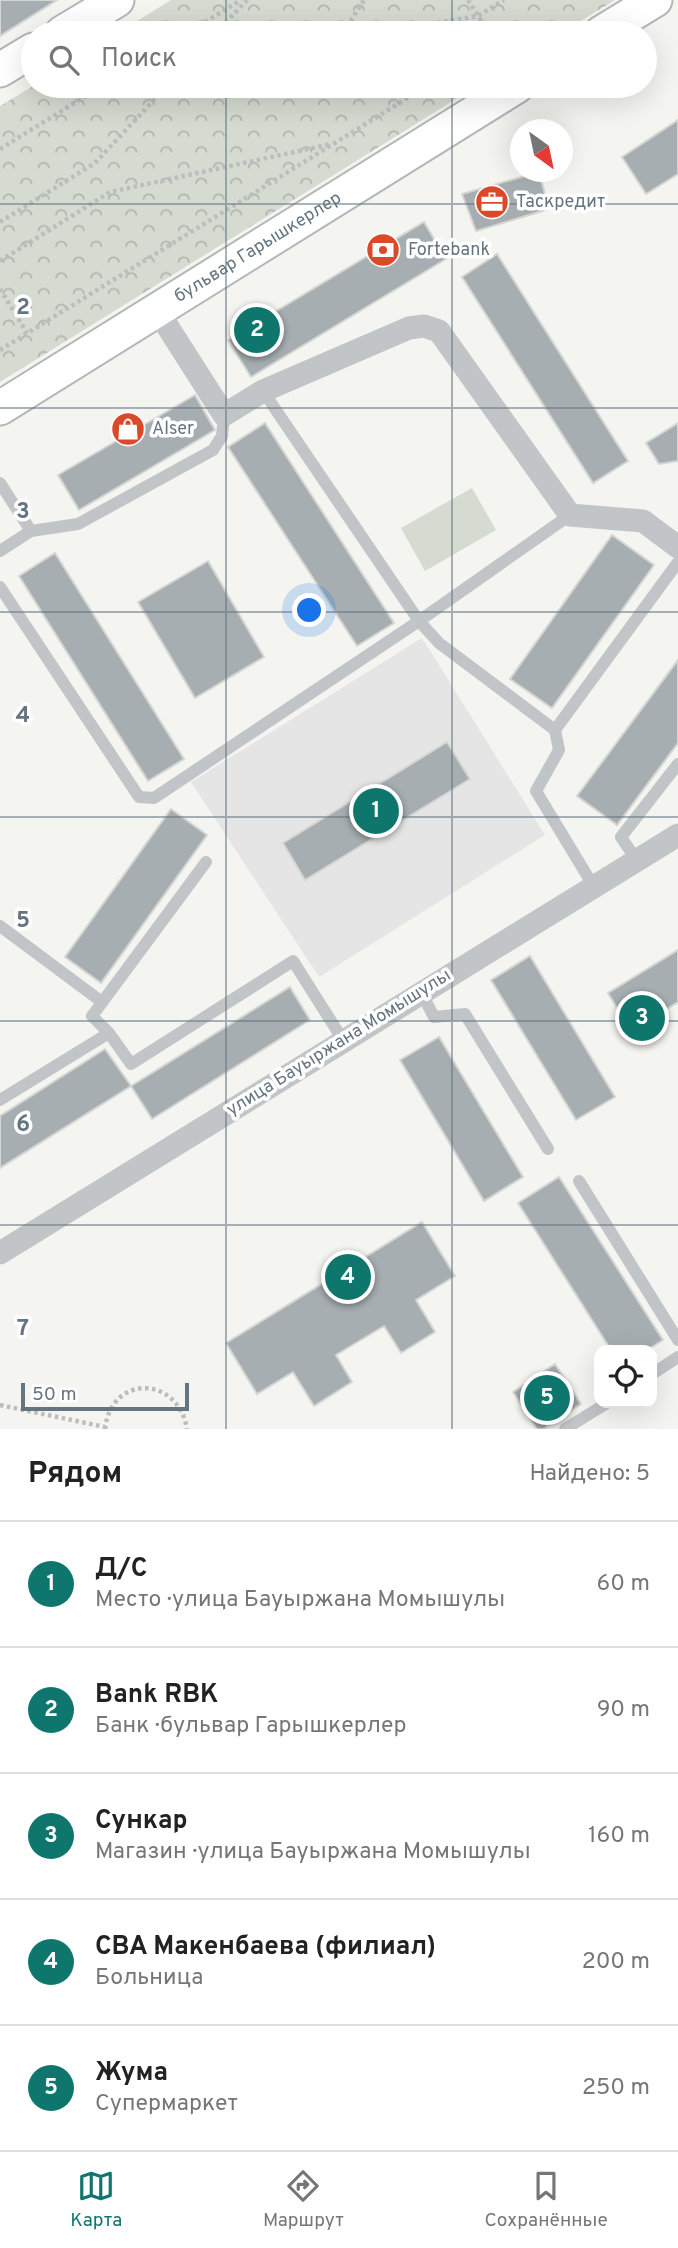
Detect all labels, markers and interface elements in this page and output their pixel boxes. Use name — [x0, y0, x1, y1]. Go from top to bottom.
search box — [21, 21, 657, 98]
icon: search — [45, 41, 83, 79]
text: Поиск — [101, 43, 177, 76]
north arrow — [510, 119, 573, 182]
office icon: Таскредит — [473, 183, 511, 221]
street label: бульвар Гарышкерлер — [170, 187, 346, 308]
place label: Таскредит — [516, 191, 605, 214]
bank icon: Fortebank — [364, 231, 402, 269]
place label: Fortebank — [408, 239, 490, 262]
text: 2 — [16, 294, 30, 323]
pin: 2 — [234, 304, 280, 356]
shop icon: Alser — [109, 410, 147, 448]
place label: Alser — [152, 418, 194, 441]
text: 3 — [16, 498, 30, 527]
your location — [292, 593, 326, 627]
text: 4 — [16, 702, 30, 731]
pin: 1 — [353, 785, 399, 837]
text: 5 — [16, 907, 30, 936]
street label: улица Бауыржана Момышулы — [222, 964, 456, 1122]
pin: 3 — [619, 992, 665, 1044]
text: 6 — [16, 1111, 30, 1140]
pin: 4 — [325, 1251, 371, 1303]
text: 7 — [17, 1315, 29, 1344]
map controls — [594, 1345, 657, 1408]
button: locate — [594, 1345, 657, 1408]
pin: 5 — [524, 1372, 570, 1424]
scale bar — [21, 1380, 189, 1412]
text: 50 m — [32, 1383, 77, 1407]
text: Рядом — [28, 1456, 122, 1493]
text: Найдено: 5 — [529, 1460, 650, 1489]
text: Д/С — [95, 1553, 147, 1586]
text: 1 — [46, 1570, 56, 1599]
text: 60 m — [597, 1570, 650, 1599]
text: Место · улица Бауыржана Момышулы — [95, 1586, 505, 1615]
text: Bank RBK — [95, 1679, 218, 1712]
text: 2 — [44, 1696, 58, 1725]
text: 90 m — [597, 1696, 650, 1725]
text: Банк · бульвар Гарышкерлер — [95, 1712, 406, 1741]
text: Сункар — [95, 1805, 188, 1838]
text: 3 — [44, 1822, 58, 1851]
text: 160 m — [588, 1822, 650, 1851]
text: Магазин · улица Бауыржана Момышулы — [95, 1838, 531, 1867]
text: СВА Макенбаева (филиал) — [95, 1931, 436, 1964]
text: 4 — [44, 1948, 58, 1977]
text: 200 m — [582, 1948, 650, 1977]
text: Больница — [95, 1964, 203, 1993]
text: Жума — [95, 2057, 168, 2090]
text: 5 — [44, 2074, 58, 2103]
text: 250 m — [582, 2074, 650, 2103]
text: Супермаркет — [95, 2090, 238, 2119]
tab: Карта — [70, 2167, 122, 2233]
tab: Маршрут — [263, 2167, 344, 2233]
tab: Сохранённые — [484, 2167, 608, 2233]

